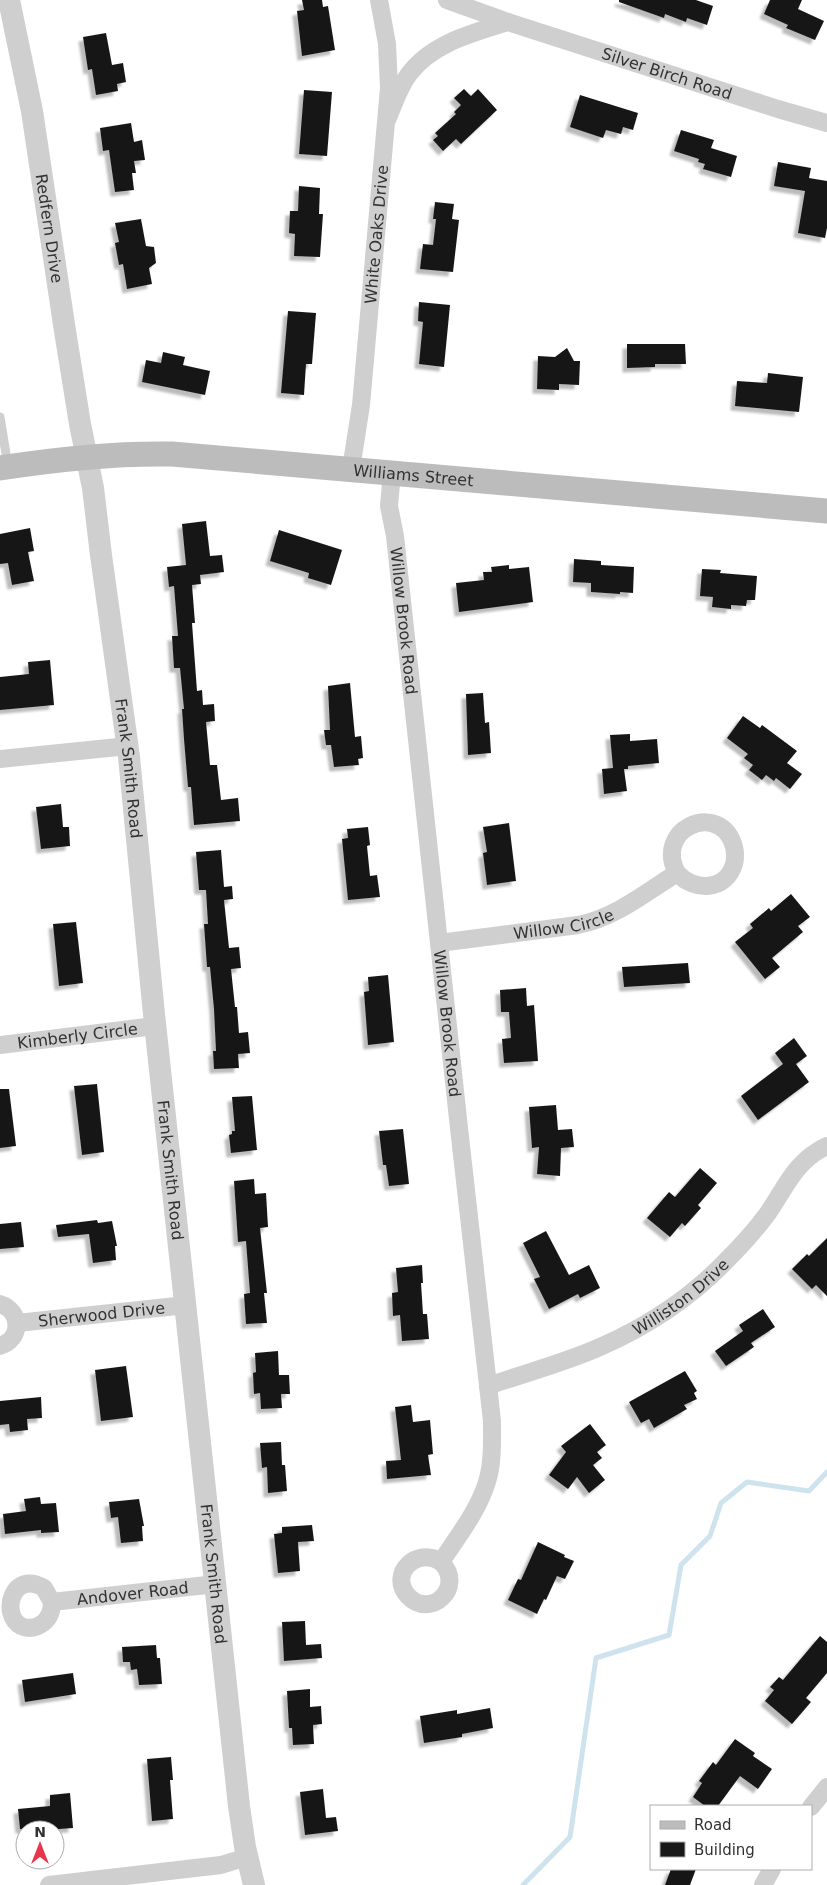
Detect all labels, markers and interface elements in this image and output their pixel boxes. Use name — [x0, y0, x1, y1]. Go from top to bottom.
street label: Silver Birch Road — [599, 44, 734, 104]
street label: White Oaks Drive — [361, 164, 392, 305]
street label: Redfern Drive — [32, 173, 67, 284]
street label: Williams Street — [352, 461, 474, 490]
street label: Willow Brook Road — [386, 546, 421, 695]
street label: Frank Smith Road — [111, 697, 146, 839]
street label: Willow Circle — [512, 905, 617, 943]
street label: Willow Brook Road — [430, 949, 465, 1098]
street label: Kimberly Circle — [16, 1019, 139, 1053]
street label: Frank Smith Road — [153, 1099, 187, 1241]
street label: Williston Drive — [629, 1255, 733, 1339]
street label: Sherwood Drive — [37, 1298, 166, 1331]
street label: Frank Smith Road — [197, 1503, 231, 1645]
street label: Andover Road — [76, 1578, 190, 1609]
legend — [650, 1805, 812, 1870]
text: Road — [694, 1816, 732, 1834]
north arrow — [15, 1820, 65, 1870]
text: N — [34, 1824, 46, 1840]
text: Building — [694, 1841, 755, 1859]

